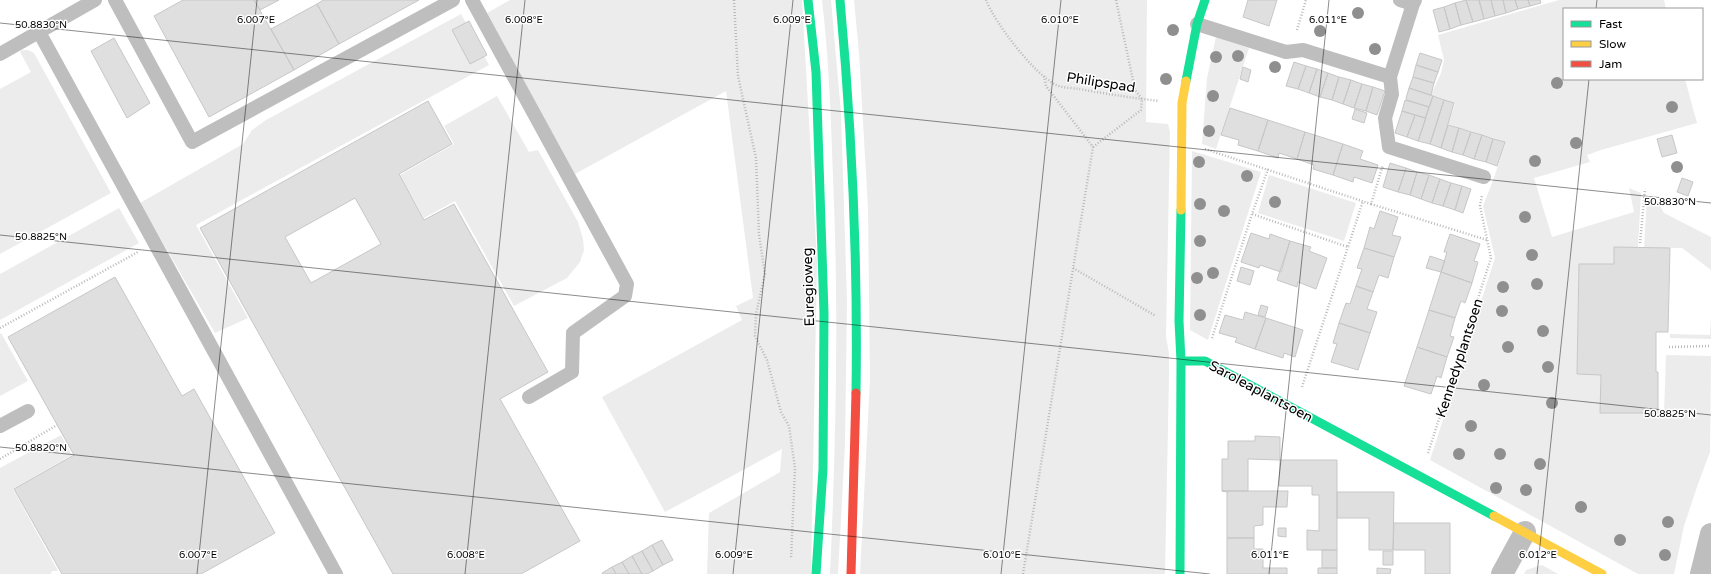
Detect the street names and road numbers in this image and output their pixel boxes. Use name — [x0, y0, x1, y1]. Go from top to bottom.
street label: Philipspad — [1065, 69, 1137, 96]
street label: Euregioweg — [799, 247, 818, 327]
street label: Kennedyplantsoen — [1432, 296, 1487, 420]
street label: Saroleaplantsoen — [1206, 357, 1316, 426]

